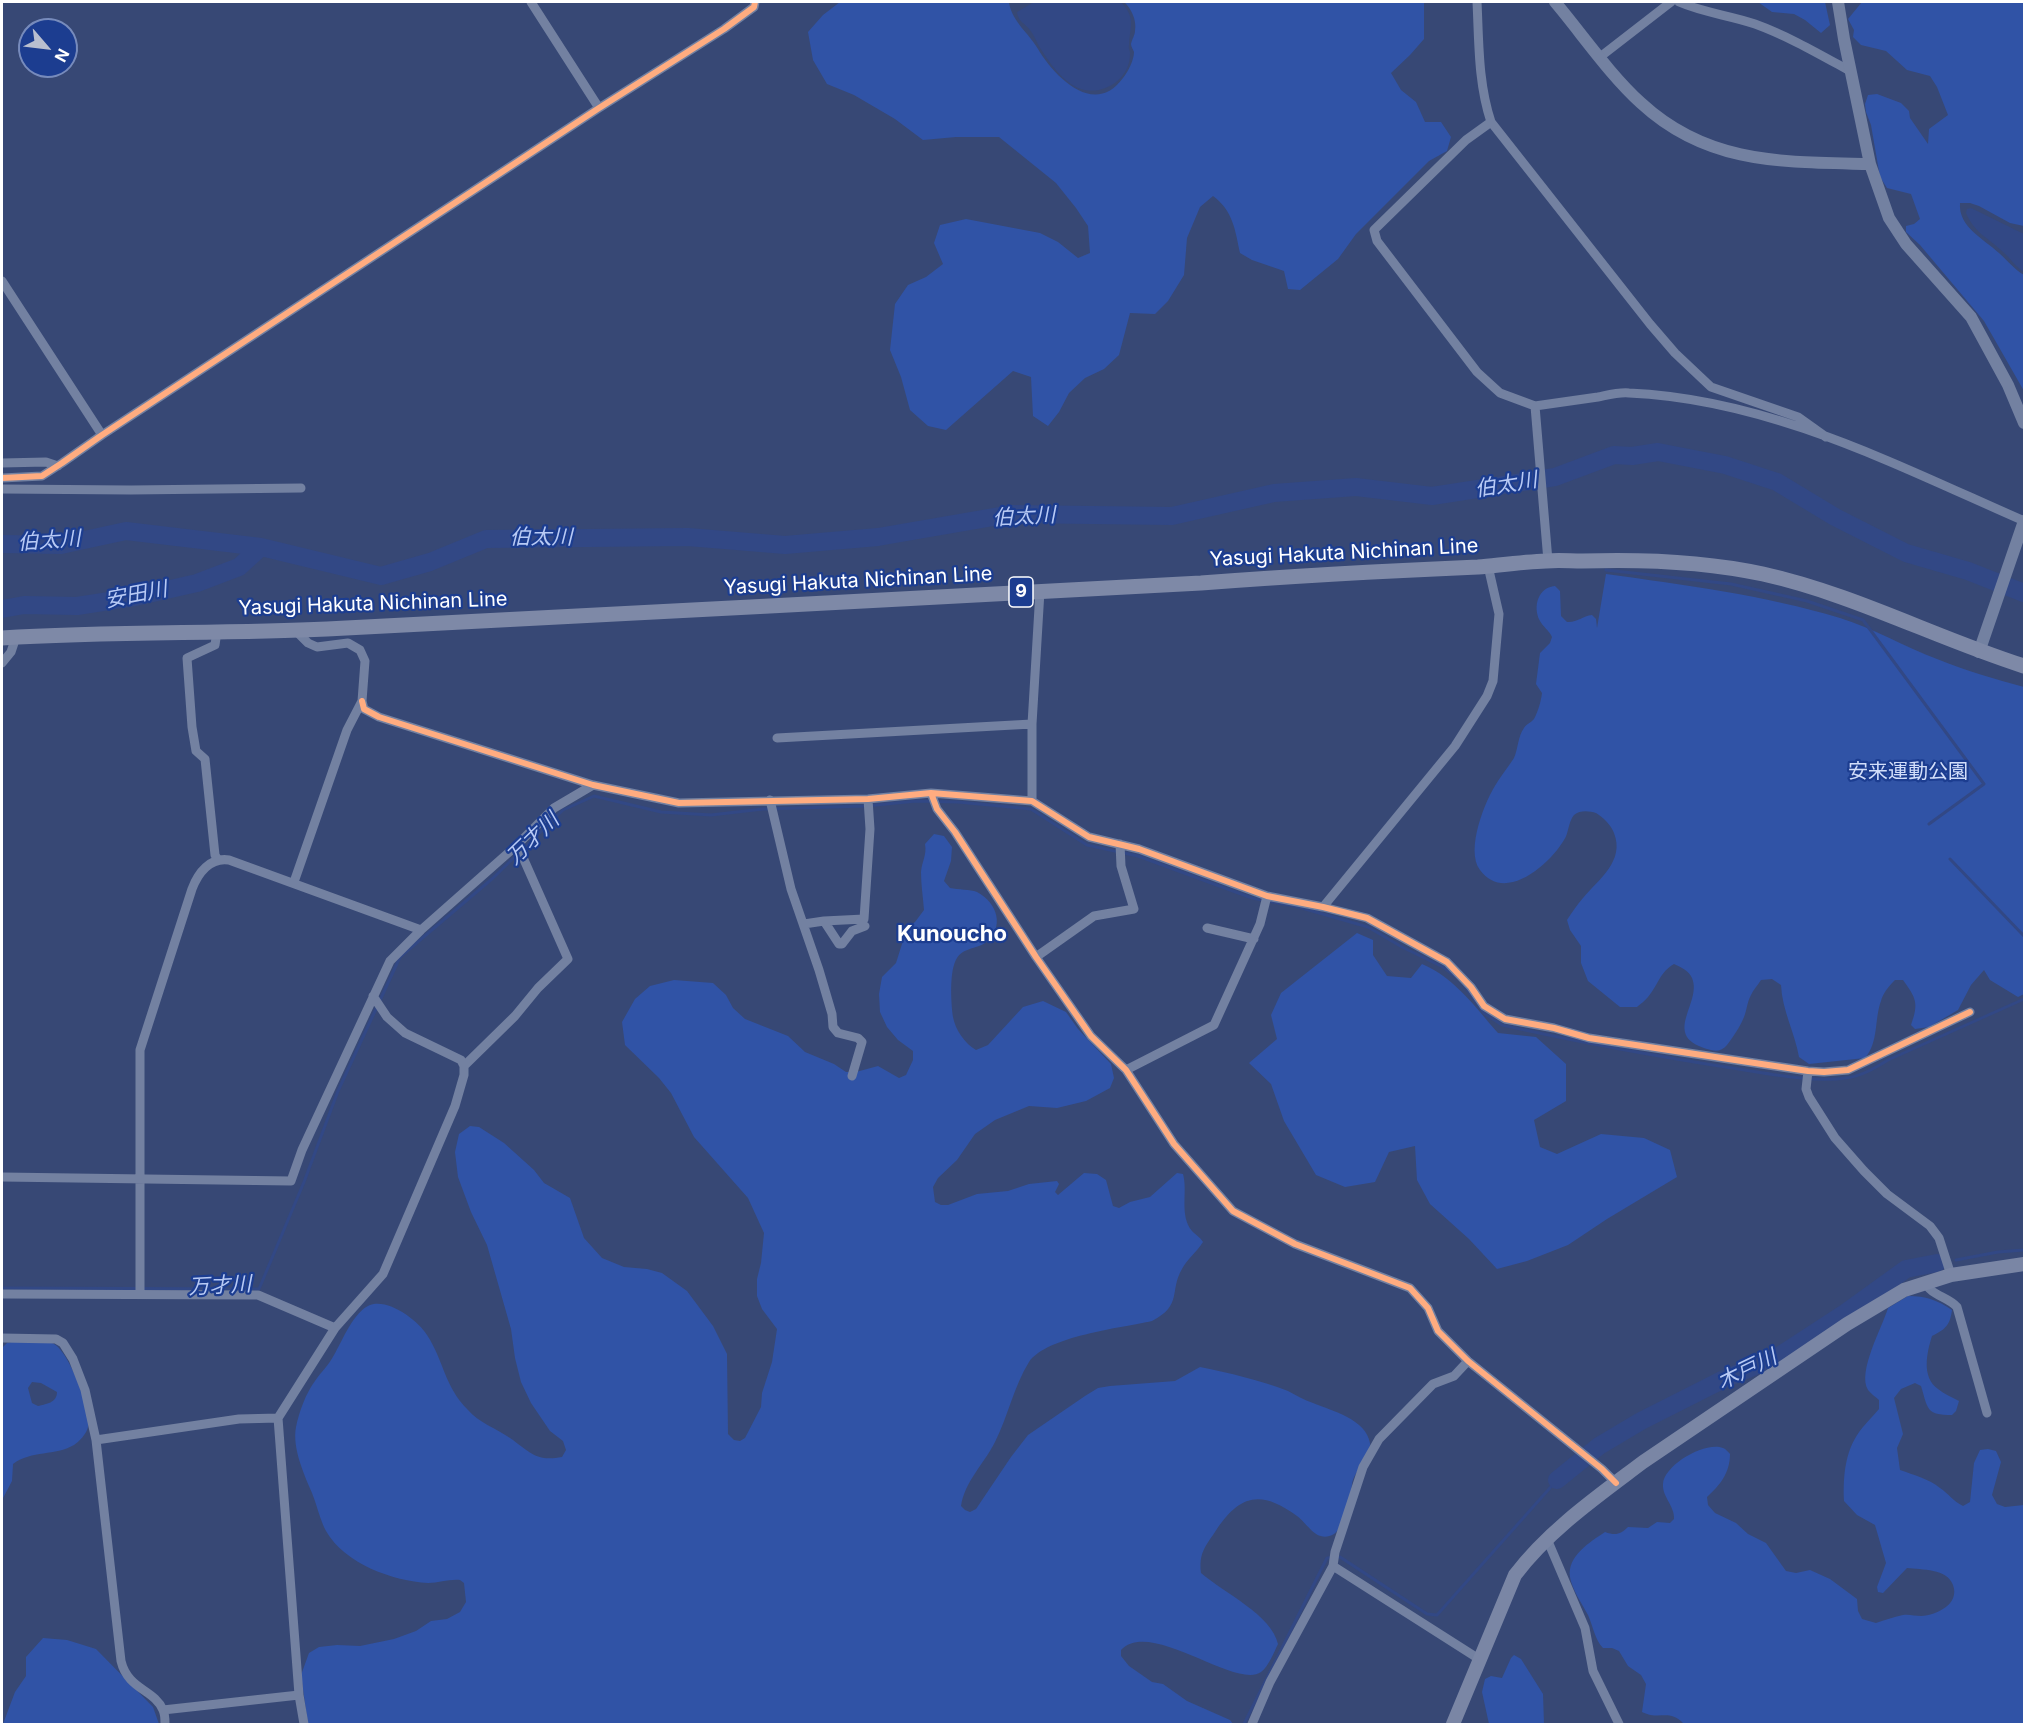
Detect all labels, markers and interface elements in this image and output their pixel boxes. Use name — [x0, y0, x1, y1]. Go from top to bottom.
north arrow — [18, 18, 78, 78]
text: N — [50, 45, 74, 66]
water label: 伯太川 — [1473, 468, 1539, 502]
water label: 伯太川 — [992, 503, 1056, 531]
water label: 伯太川 — [510, 525, 572, 551]
water label: 伯太川 — [17, 526, 81, 556]
street label: Yasugi Hakuta Nichinan Line — [1209, 534, 1479, 572]
street label: Yasugi Hakuta Nichinan Line — [723, 562, 993, 600]
water label: 安田川 — [103, 577, 169, 613]
road number: 9 — [1009, 577, 1033, 607]
street label: Yasugi Hakuta Nichinan Line — [238, 587, 508, 621]
park label: 安来運動公園 — [1848, 760, 1968, 784]
water label: 万才川 — [502, 808, 564, 870]
district label: Kunoucho — [897, 921, 1007, 947]
water label: 万才川 — [188, 1272, 252, 1300]
water label: 木戸川 — [1713, 1345, 1781, 1395]

